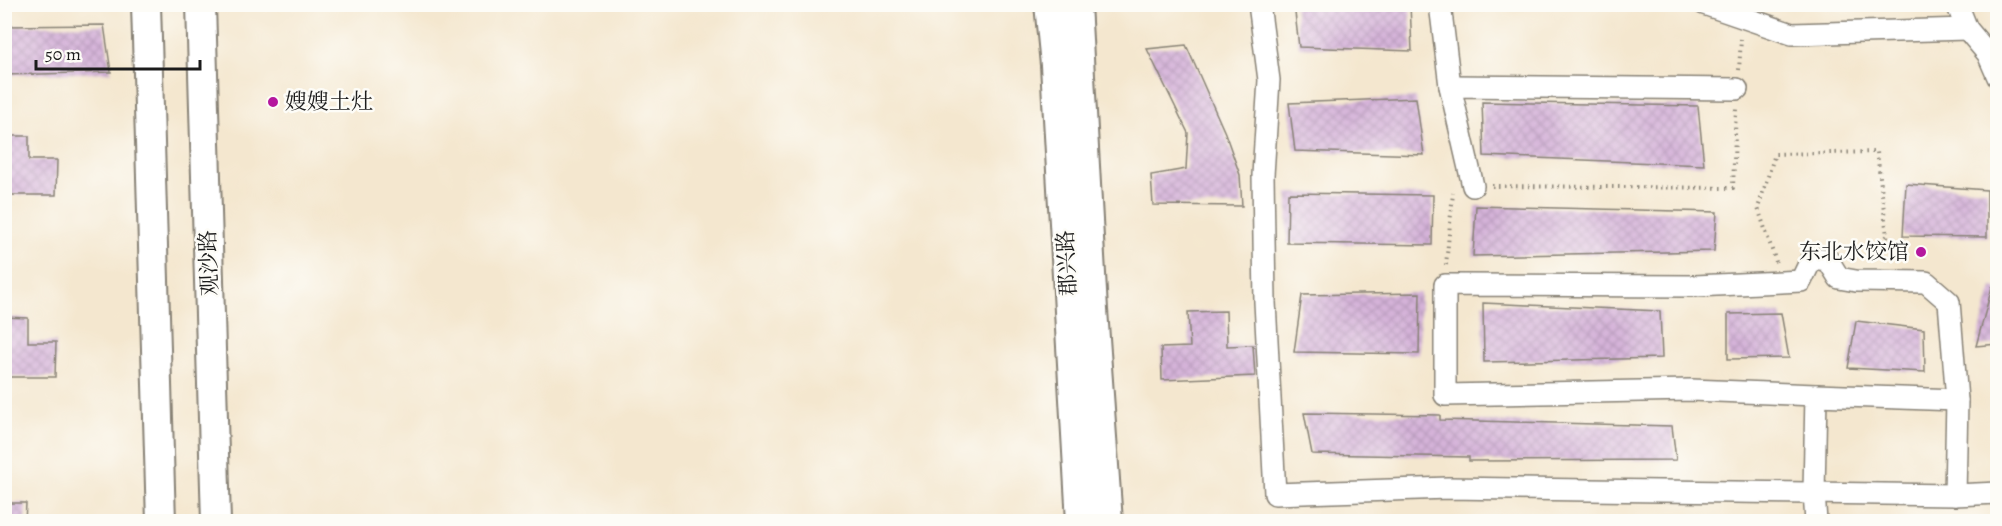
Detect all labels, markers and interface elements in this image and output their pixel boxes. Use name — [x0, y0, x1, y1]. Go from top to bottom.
scale bar — [36, 33, 200, 71]
text: 50 m — [45, 42, 81, 66]
place label: 嫂嫂土灶 — [285, 87, 373, 117]
marker: 嫂嫂土灶 — [266, 95, 280, 109]
street label: 观沙路 — [193, 229, 225, 297]
street label: 郡兴路 — [1050, 229, 1084, 297]
place label: 东北水饺馆 — [1799, 237, 1909, 267]
marker: 东北水饺馆 — [1914, 245, 1928, 259]

